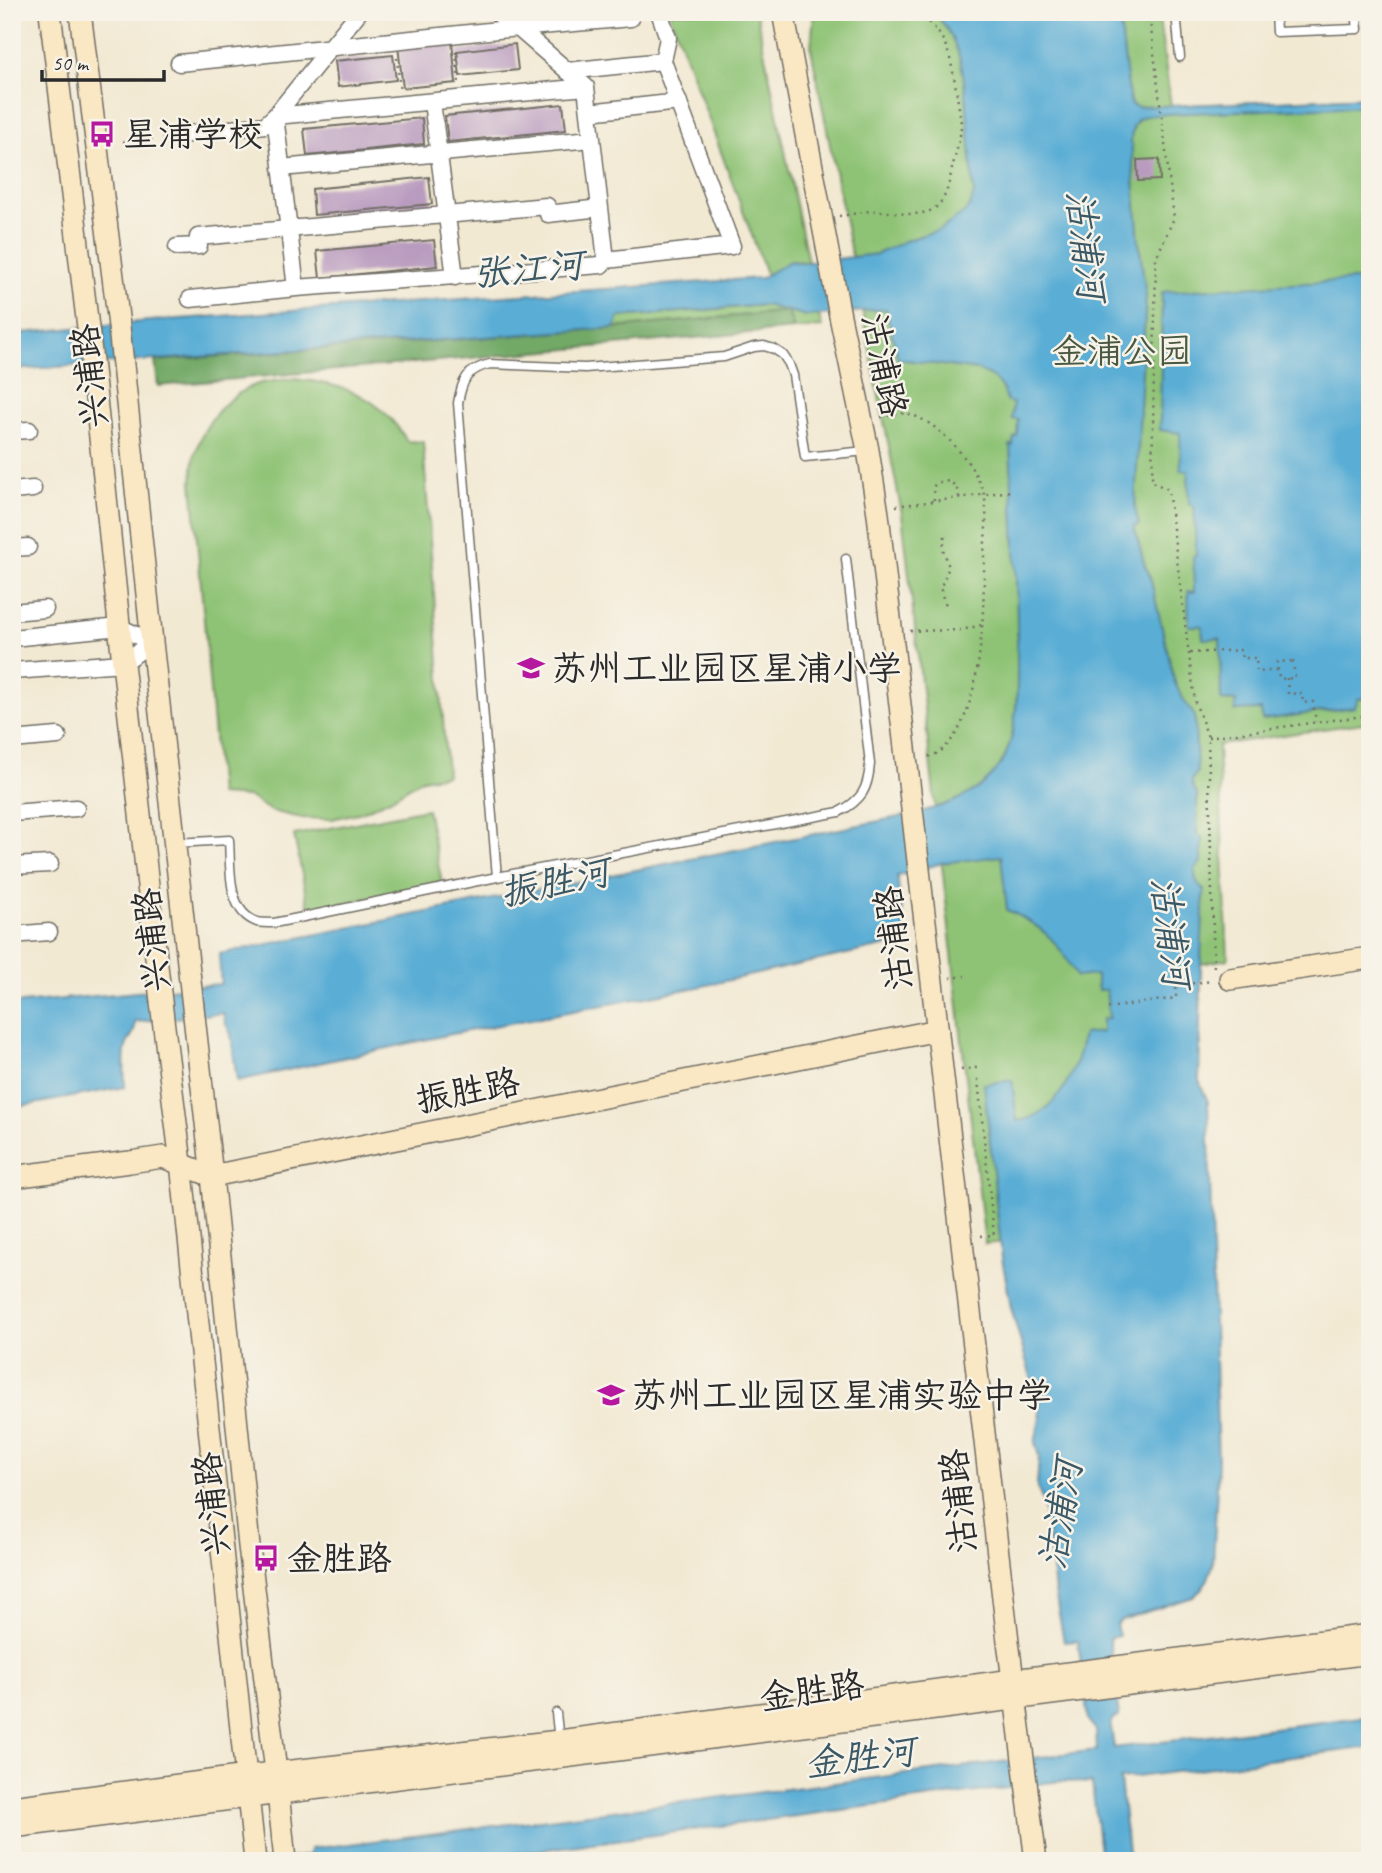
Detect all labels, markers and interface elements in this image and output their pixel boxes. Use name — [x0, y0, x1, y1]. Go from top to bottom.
scale bar — [42, 38, 164, 82]
text: 50 m — [52, 50, 90, 76]
place label: 星浦学校 — [123, 112, 263, 157]
bus stop icon: 星浦学校 — [87, 119, 117, 149]
water label: 沽浦河 — [1056, 187, 1117, 308]
water label: 张江河 — [471, 240, 590, 297]
street label: 沽浦路 — [851, 309, 917, 421]
street label: 兴浦路 — [62, 321, 118, 431]
park label: 金浦公园 — [1052, 329, 1192, 374]
place label: 苏州工业园区星浦小学 — [552, 646, 902, 691]
school or university icon: 苏州工业园区星浦小学 — [516, 653, 546, 683]
water label: 振胜河 — [496, 846, 619, 917]
water label: 沽浦河 — [1141, 874, 1202, 995]
street label: 沽浦路 — [865, 883, 923, 993]
street label: 兴浦路 — [124, 885, 180, 995]
street label: 振胜路 — [412, 1059, 524, 1123]
place label: 苏州工业园区星浦实验中学 — [632, 1373, 1052, 1418]
school or university icon: 苏州工业园区星浦实验中学 — [596, 1380, 626, 1410]
street label: 沽浦路 — [931, 1446, 987, 1556]
street label: 兴浦路 — [184, 1449, 240, 1559]
water label: 沽浦河 — [1028, 1451, 1093, 1572]
place label: 金胜路 — [287, 1536, 392, 1581]
bus stop icon: 金胜路 — [251, 1543, 281, 1573]
street label: 金胜路 — [757, 1661, 867, 1721]
water label: 金胜河 — [802, 1726, 923, 1787]

